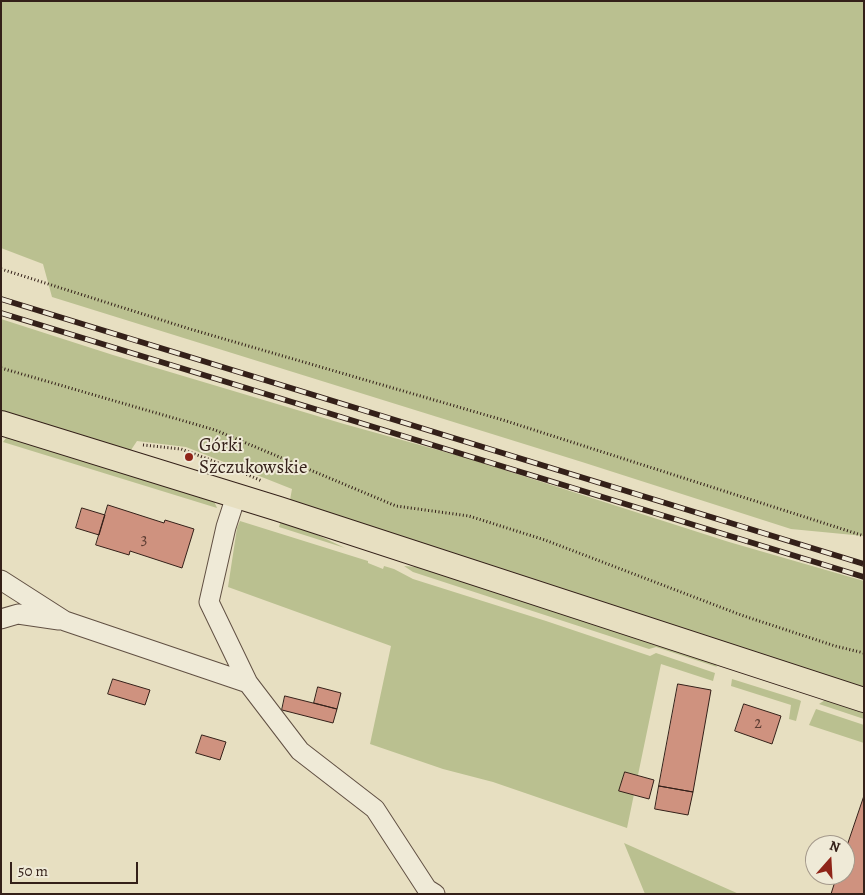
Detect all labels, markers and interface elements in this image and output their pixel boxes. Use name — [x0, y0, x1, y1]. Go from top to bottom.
place label: Górki Szczukowskie — [199, 435, 307, 479]
marker: Górki Szczukowskie — [183, 451, 195, 463]
house number: 3 — [141, 530, 147, 550]
house number: 2 — [754, 714, 762, 734]
north arrow — [805, 835, 855, 885]
text: N — [827, 836, 843, 857]
scale bar — [12, 852, 140, 884]
text: 50 m — [18, 861, 48, 881]

